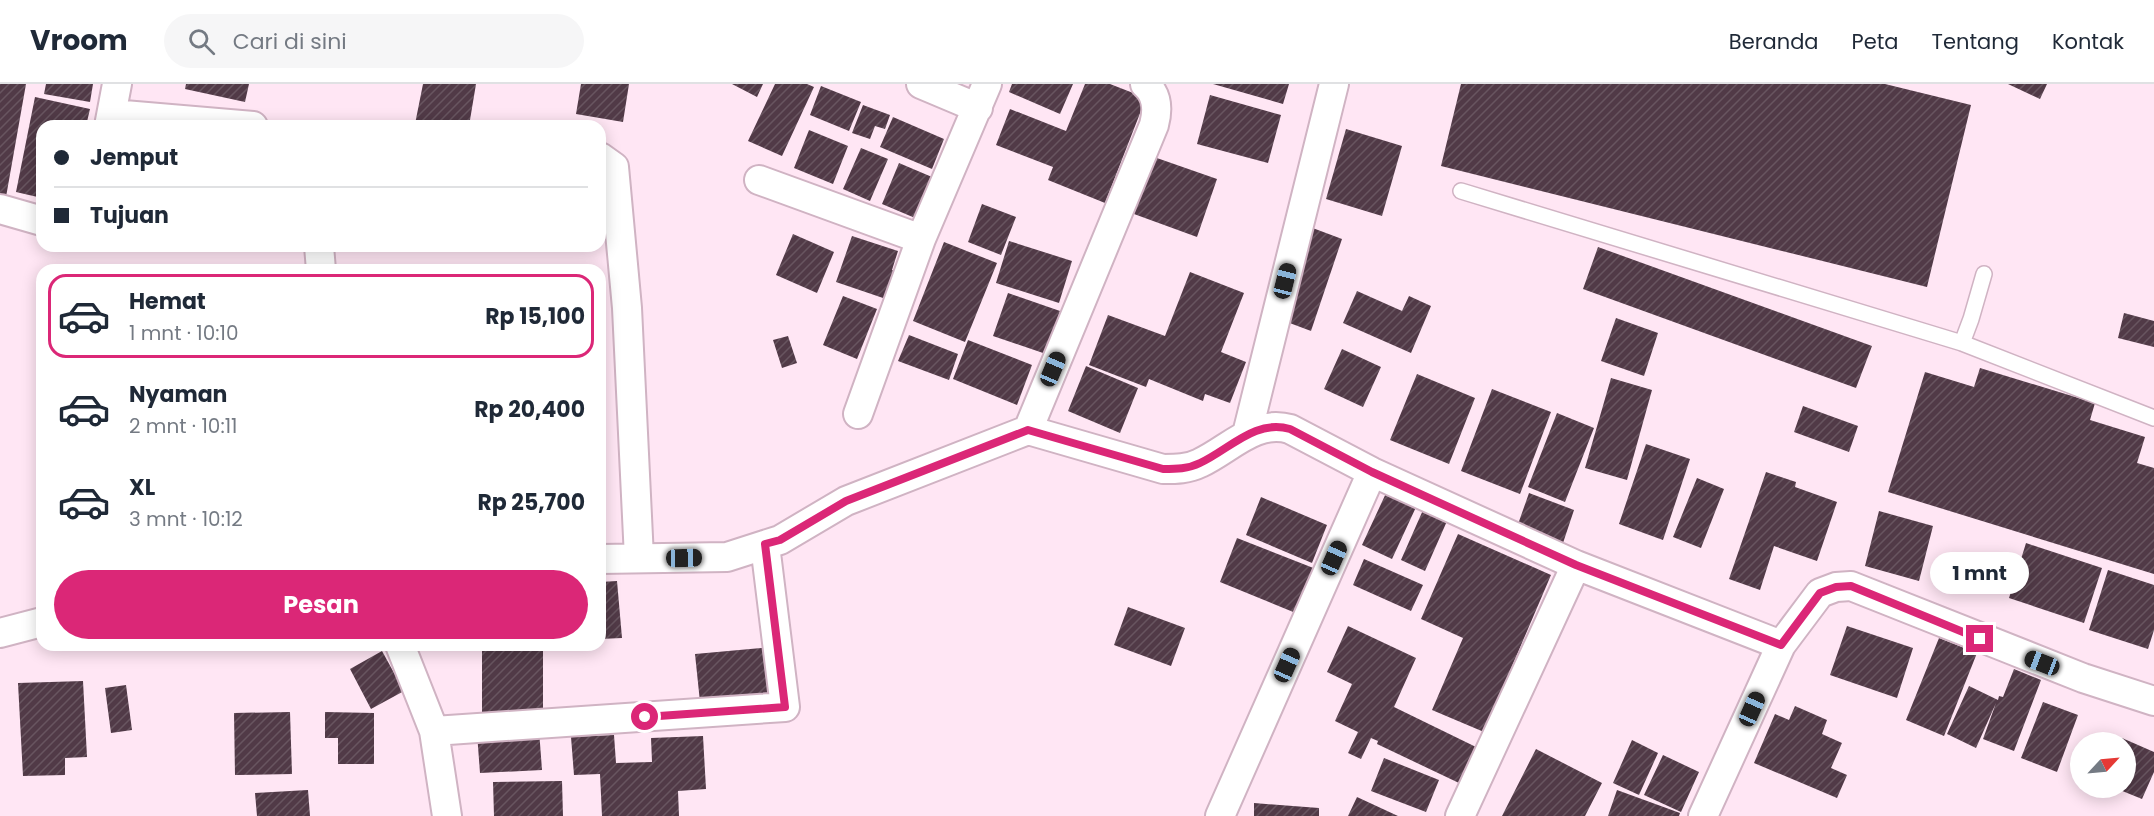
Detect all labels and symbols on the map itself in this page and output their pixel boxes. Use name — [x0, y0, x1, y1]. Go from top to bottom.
car — [1272, 261, 1298, 301]
car — [1038, 349, 1068, 389]
car — [1318, 538, 1350, 578]
car — [666, 549, 702, 567]
callout: 1 mnt — [1930, 552, 2030, 594]
route end — [1966, 625, 1993, 652]
car — [1271, 645, 1303, 685]
car — [2022, 648, 2062, 678]
car — [1736, 689, 1768, 729]
route start — [631, 703, 658, 730]
north arrow — [2070, 732, 2136, 798]

